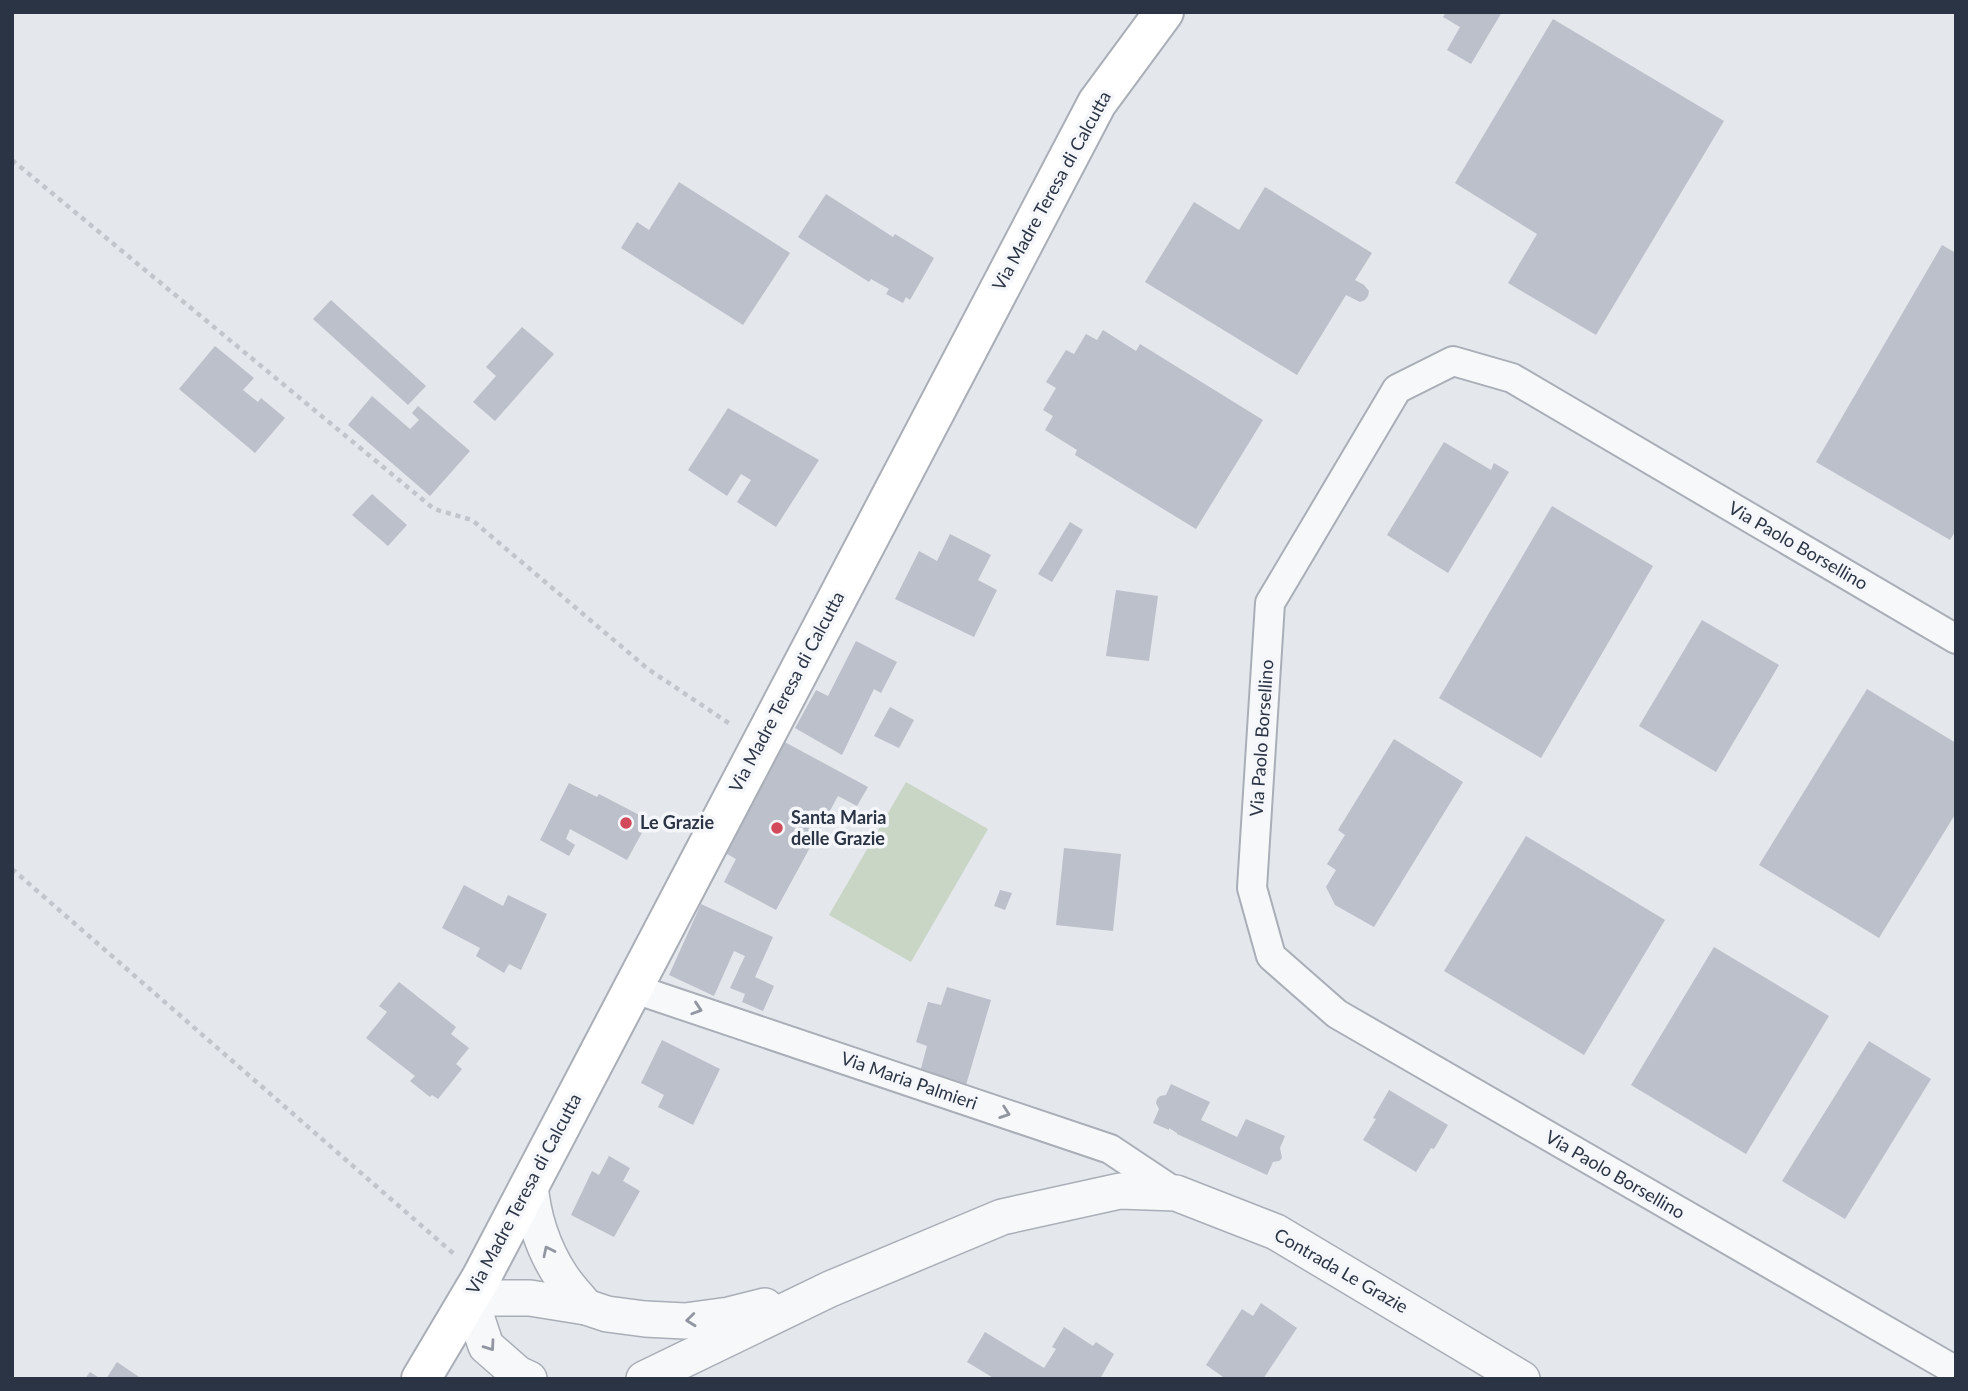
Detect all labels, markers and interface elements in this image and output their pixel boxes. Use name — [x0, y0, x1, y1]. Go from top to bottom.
street label: Via Madre Teresa di Calcutta — [987, 87, 1115, 294]
street label: Via Paolo Borsellino — [1725, 496, 1872, 594]
street label: Via Madre Teresa di Calcutta — [724, 587, 848, 796]
street label: Via Paolo Borsellino — [1245, 659, 1277, 817]
place label: Santa Maria delle Grazie — [791, 806, 886, 849]
place label: Le Grazie — [640, 811, 714, 833]
marker: Le Grazie — [618, 815, 634, 831]
marker: Santa Maria delle Grazie — [769, 820, 785, 836]
one-way arrow — [690, 1001, 703, 1015]
street label: Via Maria Palmieri — [838, 1046, 981, 1114]
street label: Via Madre Teresa di Calcutta — [461, 1089, 585, 1298]
one-way arrow — [999, 1105, 1011, 1119]
street label: Via Paolo Borsellino — [1542, 1125, 1689, 1223]
street label: Contrada Le Grazie — [1271, 1223, 1412, 1317]
one-way arrow — [542, 1246, 556, 1258]
one-way arrow — [685, 1312, 697, 1327]
one-way arrow — [482, 1338, 494, 1350]

